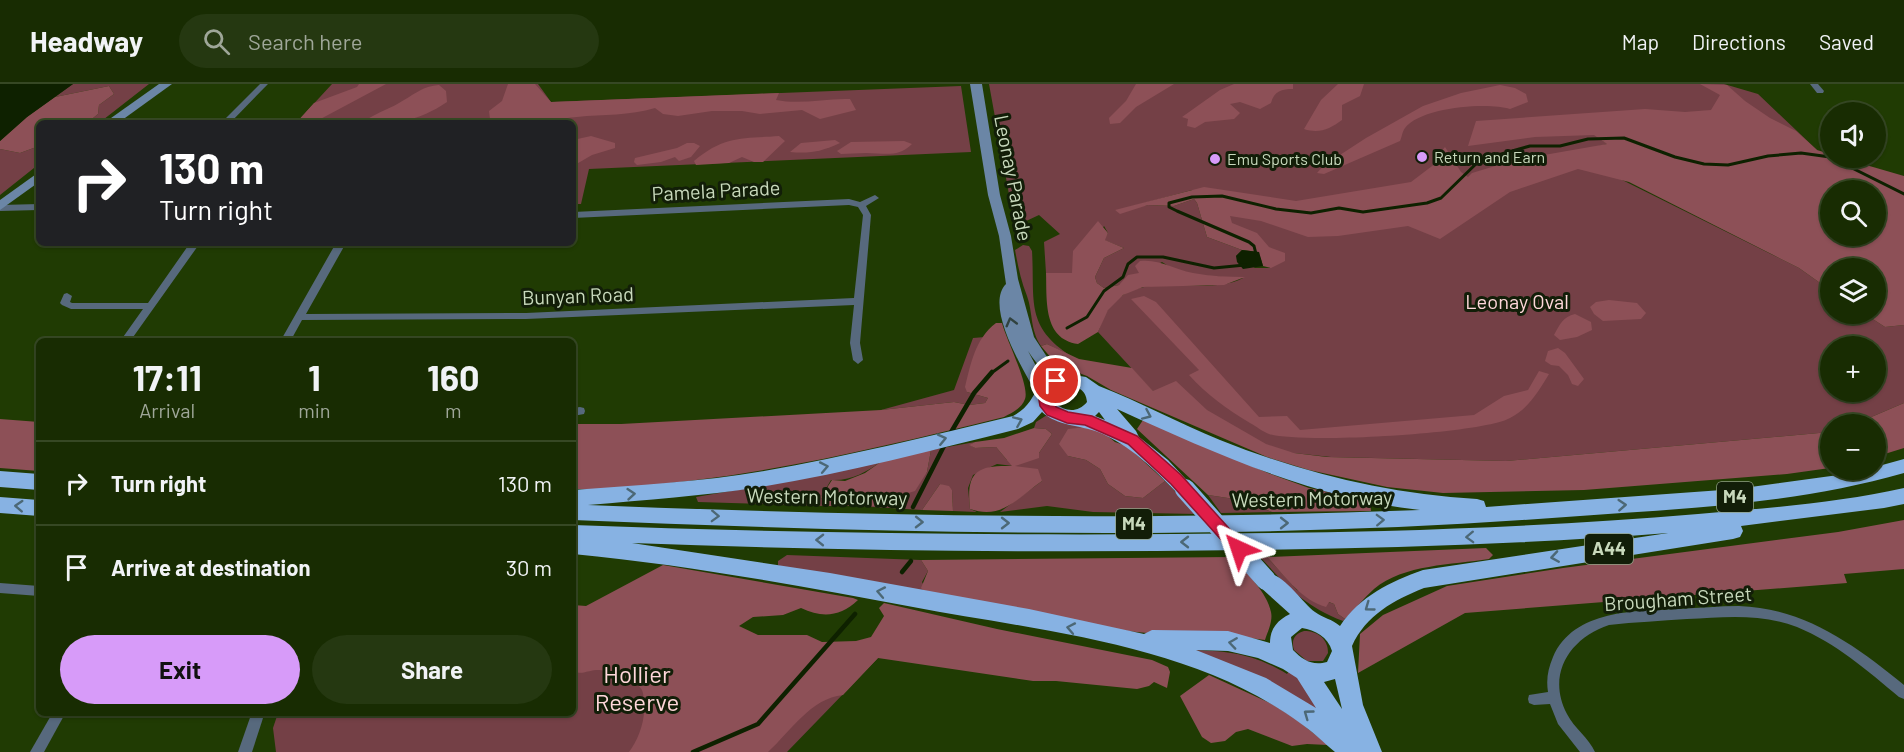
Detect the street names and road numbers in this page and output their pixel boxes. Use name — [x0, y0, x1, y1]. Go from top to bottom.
street label: Leonay Parade — [990, 113, 1038, 243]
street label: Pamela Parade — [651, 175, 781, 205]
street label: Bunyan Road — [522, 281, 634, 309]
road number: M4 — [1717, 482, 1753, 512]
street label: Western Motorway — [746, 483, 908, 509]
street label: Western Motorway — [1231, 485, 1393, 511]
road number: M4 — [1116, 509, 1152, 539]
road number: A44 — [1585, 534, 1633, 564]
street label: Brougham Street — [1603, 581, 1753, 615]

